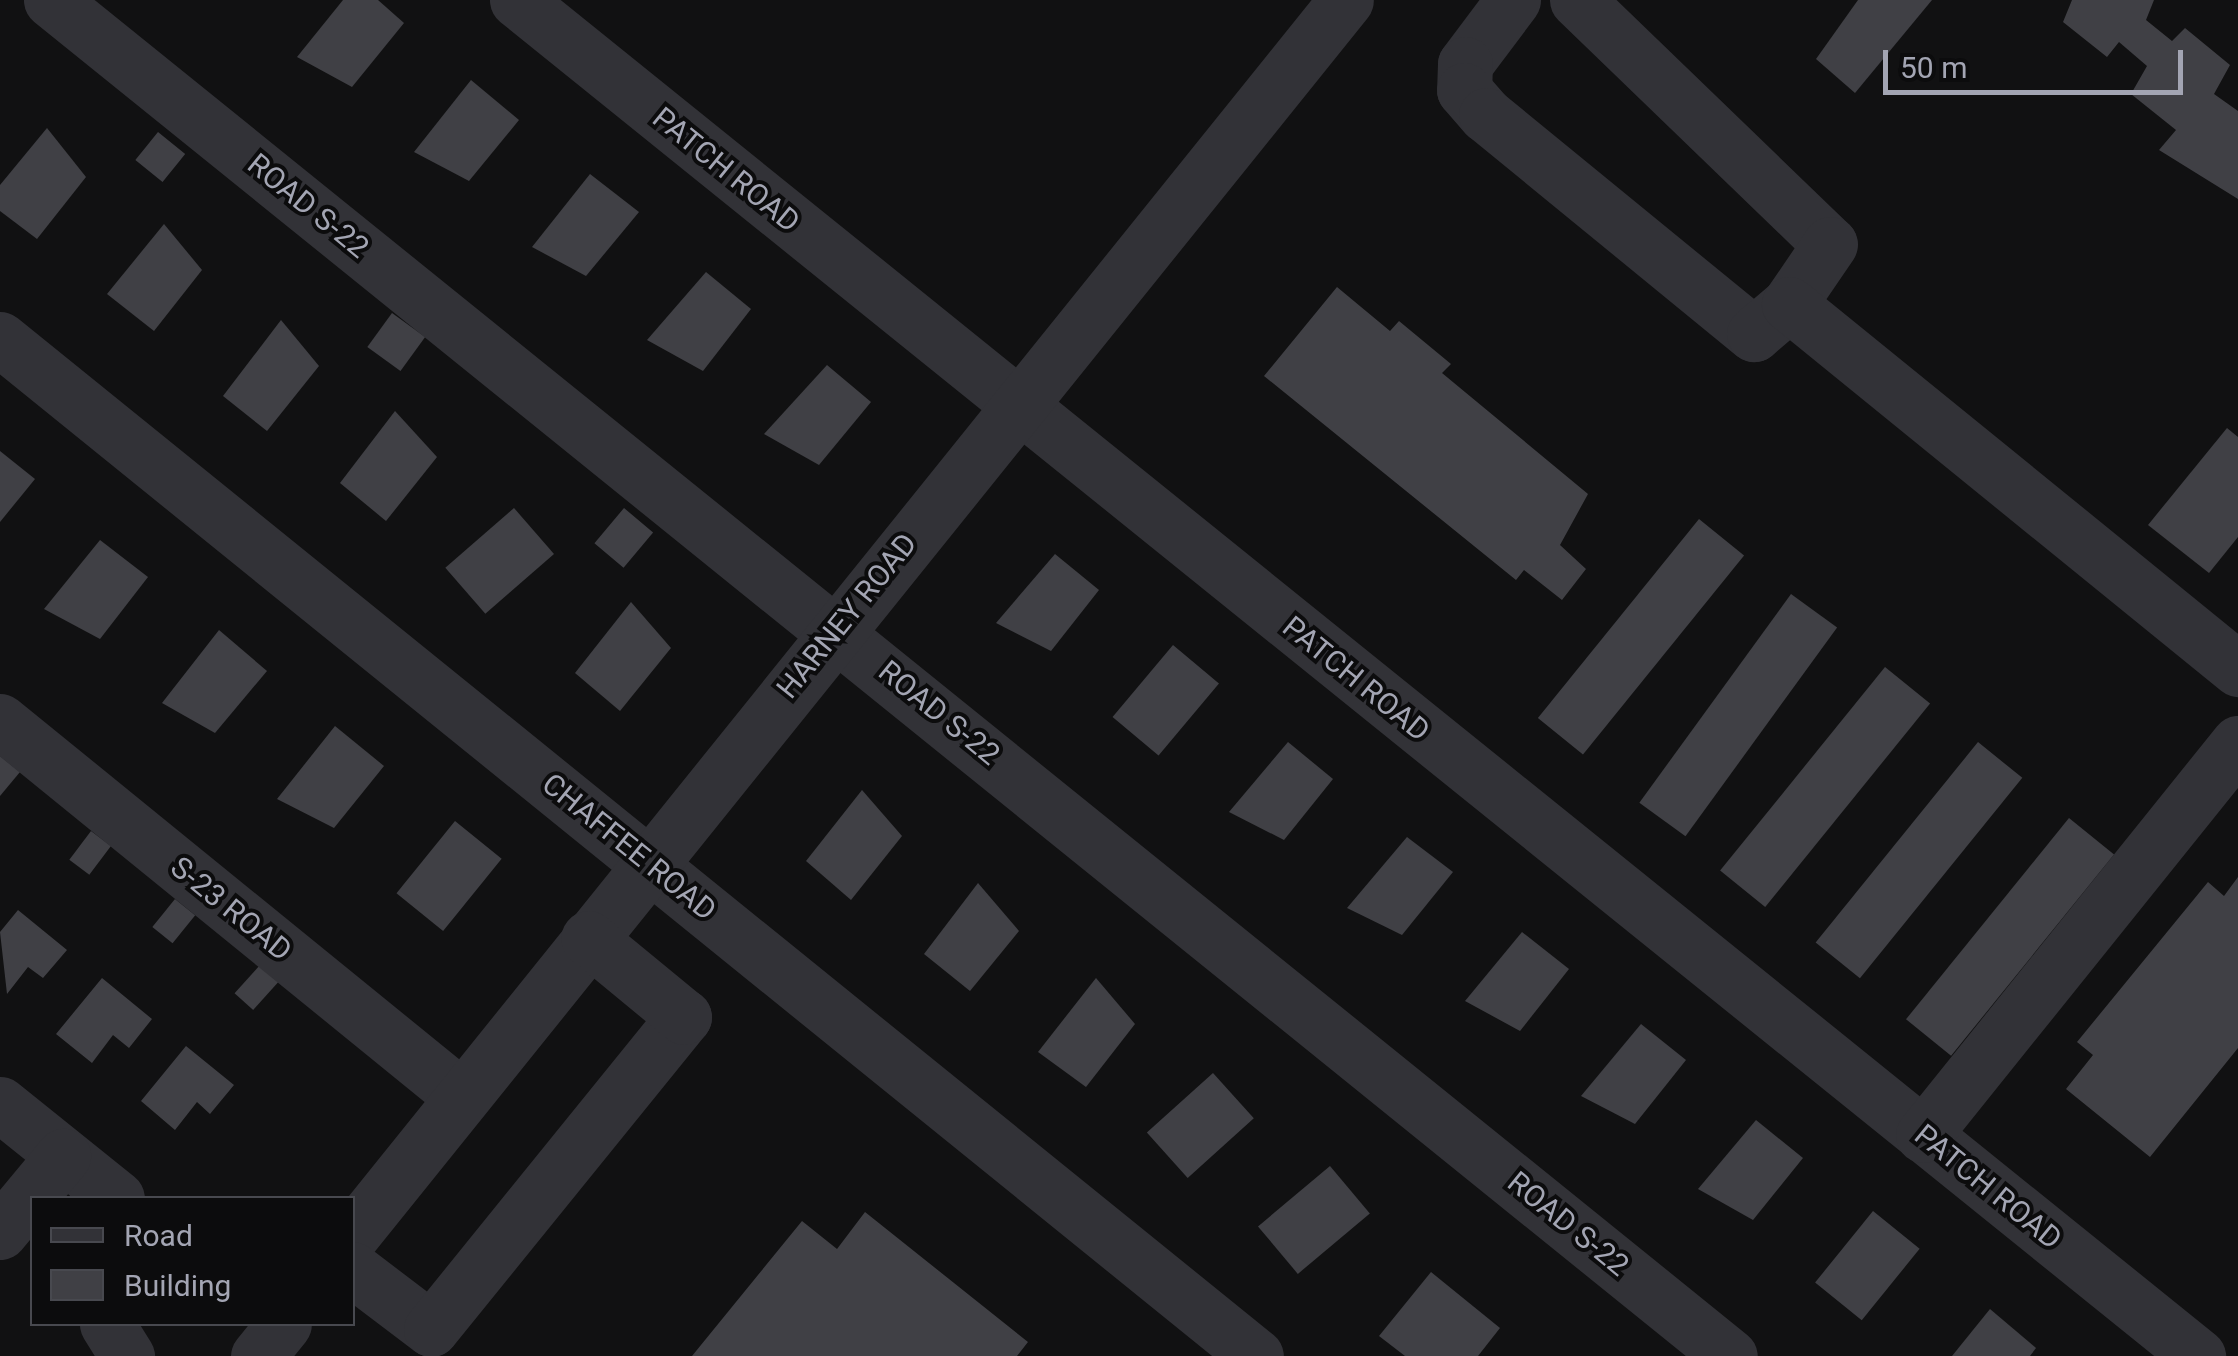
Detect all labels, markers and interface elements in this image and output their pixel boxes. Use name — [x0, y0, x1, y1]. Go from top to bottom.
scale bar — [1888, 30, 2188, 92]
text: 50 m — [1900, 50, 1967, 85]
street label: PATCH ROAD — [645, 100, 807, 240]
street label: ROAD S-22 — [240, 146, 376, 266]
street label: HARNEY ROAD — [770, 526, 924, 706]
street label: PATCH ROAD — [1275, 609, 1437, 749]
street label: ROAD S-22 — [871, 653, 1007, 773]
street label: CHAFFEE ROAD — [535, 766, 723, 928]
street label: S-23 ROAD — [163, 849, 299, 969]
street label: PATCH ROAD — [1907, 1117, 2069, 1257]
street label: ROAD S-22 — [1500, 1164, 1636, 1284]
legend — [30, 1196, 355, 1326]
text: Road — [124, 1218, 193, 1253]
text: Building — [124, 1268, 231, 1303]

